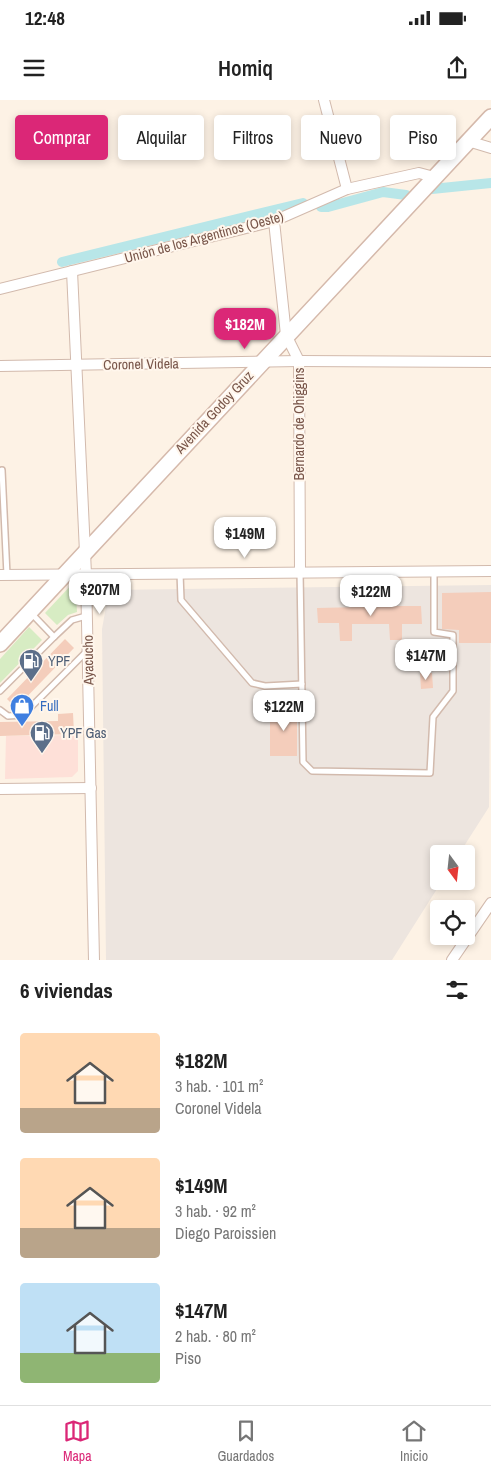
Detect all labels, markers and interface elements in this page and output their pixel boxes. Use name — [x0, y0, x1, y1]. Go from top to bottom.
text: 12:48 — [25, 5, 65, 31]
text: Homiq — [218, 53, 273, 83]
icon: menu — [20, 54, 48, 82]
icon: share — [443, 54, 471, 82]
chip: Comprar — [15, 115, 108, 160]
chip: Alquilar — [118, 115, 204, 160]
chip: Filtros — [214, 115, 291, 160]
chip: Nuevo — [301, 115, 380, 160]
chip: Piso — [390, 115, 456, 160]
street label: Unión de los Argentinos (Oeste) — [122, 207, 286, 267]
pin: $182M — [210, 308, 280, 350]
text: $182M — [225, 313, 265, 335]
street label: Coronel Videla — [103, 354, 180, 374]
street label: Avenida Godoy Gruz — [170, 367, 257, 458]
street label: Bernardo de Ohiggins — [290, 367, 308, 480]
pin: $149M — [210, 516, 280, 559]
text: $149M — [225, 522, 265, 544]
pin: $207M — [65, 572, 135, 615]
pin: $122M — [336, 574, 406, 617]
text: $207M — [80, 578, 120, 600]
text: $122M — [351, 580, 391, 602]
street label: Ayacucho — [79, 635, 97, 686]
pin: $147M — [391, 638, 461, 681]
text: $147M — [406, 644, 446, 666]
fuel station icon: YPF — [18, 648, 44, 682]
place label: YPF — [48, 652, 70, 670]
pin: $122M — [249, 690, 319, 732]
shop icon: Full — [9, 693, 35, 727]
text: $122M — [264, 695, 304, 717]
place label: Full — [40, 697, 59, 715]
fuel station icon: YPF Gas — [29, 720, 55, 754]
place label: YPF Gas — [60, 724, 107, 742]
north arrow — [430, 845, 475, 890]
map controls — [430, 845, 475, 945]
button: locate — [430, 900, 475, 945]
text: 6 viviendas — [20, 976, 113, 1005]
icon: filters — [443, 976, 471, 1004]
text: $182M — [175, 1046, 228, 1075]
icon: home — [60, 1053, 120, 1113]
text: 3 hab. · 101 m² — [175, 1075, 263, 1097]
text: Coronel Videla — [175, 1097, 262, 1119]
text: $149M — [175, 1171, 228, 1200]
icon: home — [60, 1178, 120, 1238]
text: 3 hab. · 92 m² — [175, 1200, 256, 1222]
text: Diego Paroissien — [175, 1222, 276, 1244]
text: $147M — [175, 1296, 228, 1325]
icon: home — [60, 1303, 120, 1363]
text: 2 hab. · 80 m² — [175, 1325, 256, 1347]
text: Piso — [175, 1347, 201, 1369]
tab: Mapa — [63, 1417, 92, 1465]
tab: Guardados — [217, 1417, 274, 1465]
tab: Inicio — [400, 1417, 428, 1465]

